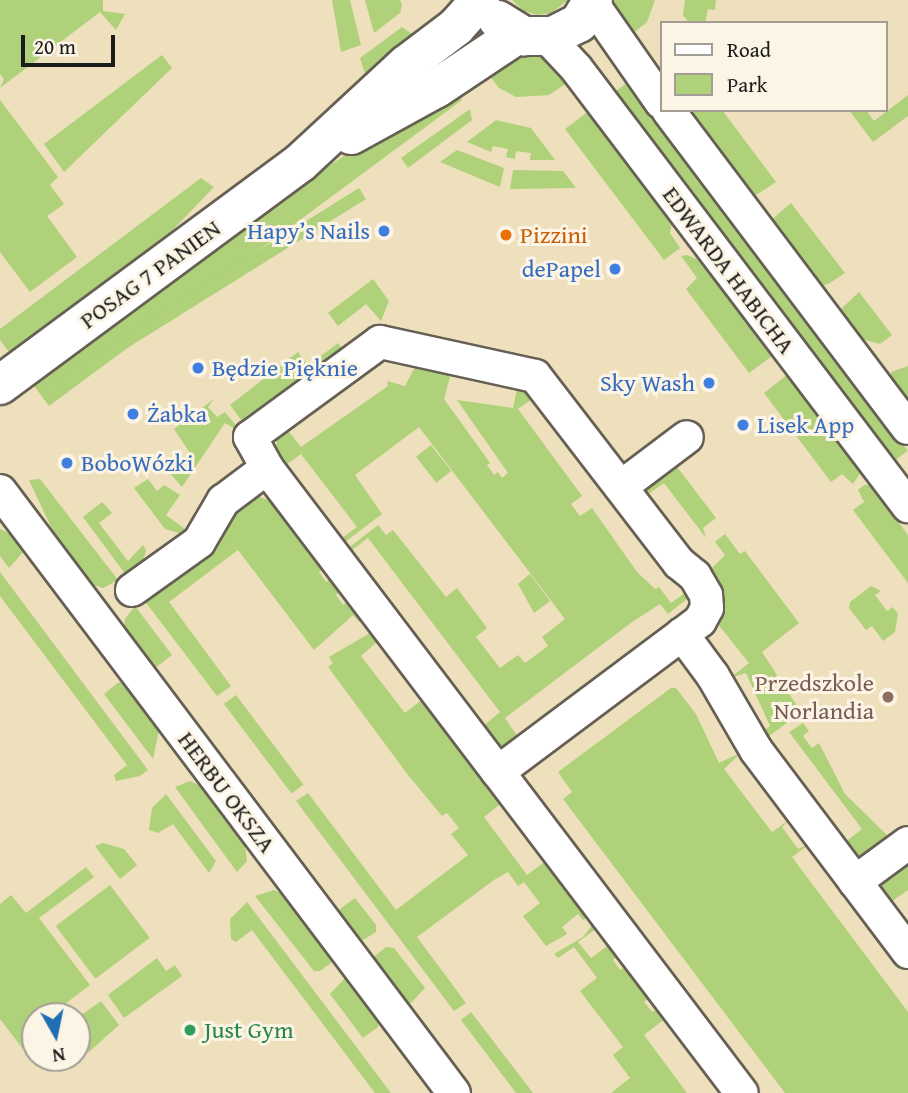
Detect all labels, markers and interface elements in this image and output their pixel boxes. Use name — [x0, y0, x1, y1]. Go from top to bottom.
scale bar — [24, 21, 119, 65]
legend — [660, 21, 887, 112]
text: 20 m — [34, 31, 76, 62]
text: Road — [727, 34, 771, 65]
text: Park — [727, 69, 768, 100]
street label: EDWARDA HABICHA — [657, 181, 801, 359]
street label: POSAG 7 PANIEN — [74, 213, 226, 335]
place label: Hapy’s Nails — [247, 217, 370, 245]
place label: Pizzini — [520, 221, 588, 249]
marker: Hapy’s Nails — [376, 223, 392, 239]
marker: Pizzini — [498, 227, 514, 243]
place label: dePapel — [522, 255, 601, 283]
marker: dePapel — [607, 261, 623, 277]
place label: Będzie Pięknie — [212, 354, 358, 382]
marker: Będzie Pięknie — [190, 360, 206, 376]
place label: Sky Wash — [600, 369, 695, 397]
marker: Sky Wash — [701, 375, 717, 391]
place label: Żabka — [147, 400, 207, 428]
marker: Żabka — [125, 406, 141, 422]
place label: Lisek App — [757, 411, 854, 439]
marker: Lisek App — [735, 417, 751, 433]
place label: BoboWózki — [81, 449, 194, 477]
marker: BoboWózki — [59, 455, 75, 471]
place label: Przedszkole Norlandia — [755, 669, 874, 725]
marker: Przedszkole Norlandia — [880, 689, 896, 705]
street label: HERBU OKSZA — [172, 726, 282, 858]
north arrow — [21, 1002, 91, 1072]
place label: Just Gym — [204, 1016, 294, 1044]
marker: Just Gym — [182, 1022, 198, 1038]
text: N — [51, 1041, 67, 1071]

